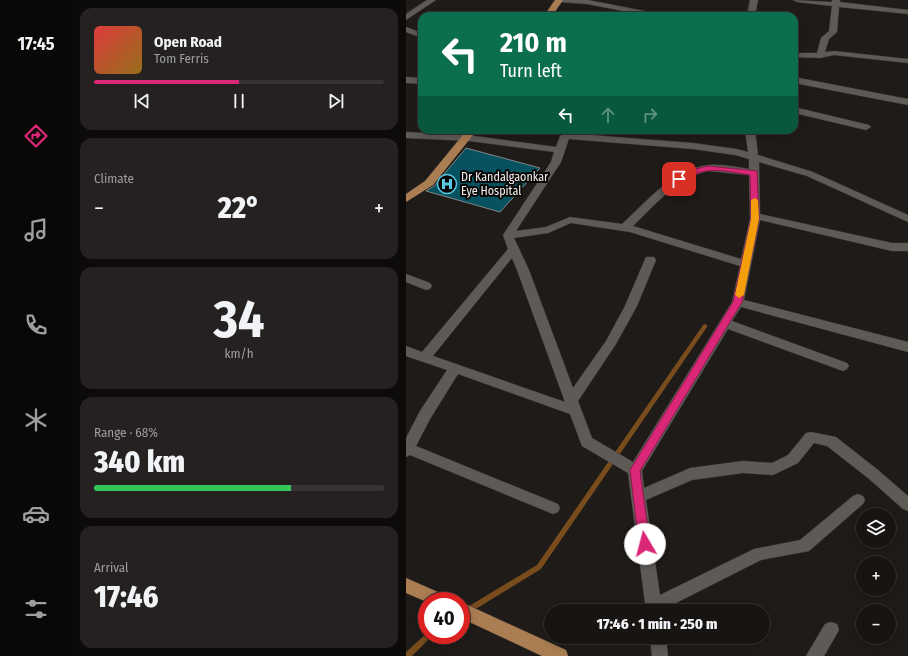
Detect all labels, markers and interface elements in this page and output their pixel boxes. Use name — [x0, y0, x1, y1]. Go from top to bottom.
text: 210 m — [500, 26, 567, 59]
icon: left — [434, 28, 486, 80]
text: 17:45 — [17, 33, 55, 55]
text: Open Road — [154, 33, 222, 51]
text: Tom Ferris — [154, 51, 209, 66]
text: Turn left — [500, 60, 562, 82]
icon: previous — [131, 90, 153, 112]
icon: pause — [228, 90, 250, 112]
icon: next — [325, 90, 347, 112]
icon: left — [555, 104, 577, 126]
icon: ahead — [597, 104, 619, 126]
icon: right — [639, 104, 661, 126]
icon: directions — [22, 122, 50, 150]
pin — [662, 162, 696, 196]
icon: arrive — [668, 168, 690, 190]
place label: Dr Kandalgaonkar Eye Hospital — [461, 170, 549, 198]
text: Climate — [94, 171, 134, 186]
hospital icon: Dr Kandalgaonkar Eye Hospital — [436, 173, 458, 195]
text: 22° — [218, 190, 260, 226]
text: − — [94, 195, 104, 222]
text: + — [374, 195, 384, 222]
icon: music — [22, 216, 50, 244]
text: 34 — [213, 288, 265, 351]
icon: phone — [22, 311, 50, 339]
text: km/h — [225, 346, 254, 361]
icon: climate — [22, 406, 50, 434]
text: Range · 68% — [94, 425, 158, 440]
text: 340 km — [94, 444, 185, 480]
icon: car — [22, 500, 50, 528]
map controls — [856, 508, 896, 644]
button: layers — [856, 508, 896, 548]
position arrow — [624, 523, 666, 565]
button: + — [856, 556, 896, 596]
text: Arrival — [94, 560, 128, 575]
text: 17:46 — [94, 579, 158, 615]
speed limit sign: 40 — [418, 592, 470, 644]
icon: filters — [22, 595, 50, 623]
button: − — [856, 604, 896, 644]
text: 17:46 · 1 min · 250 m — [596, 615, 718, 633]

